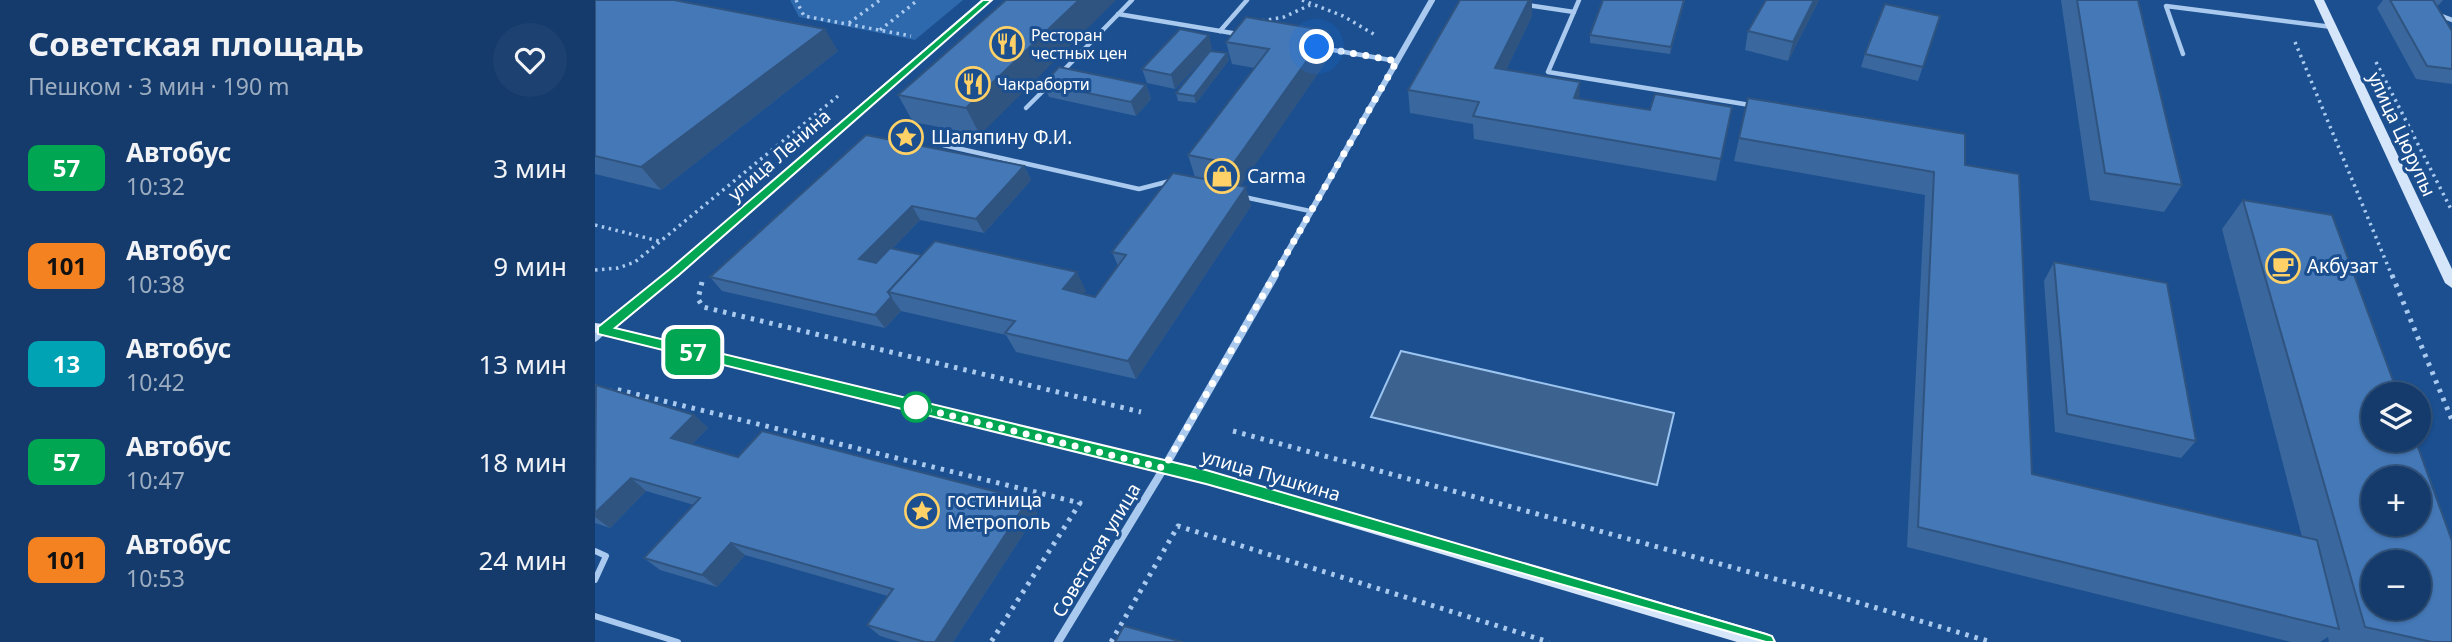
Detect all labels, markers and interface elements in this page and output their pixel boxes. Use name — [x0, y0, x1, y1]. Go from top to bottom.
text: Советская площадь — [28, 21, 364, 66]
button: heart — [493, 23, 567, 97]
place label: Ресторан честных цен — [1031, 24, 1127, 64]
restaurant icon: Ресторан честных цен — [988, 25, 1026, 63]
your location — [1299, 29, 1334, 64]
restaurant icon: Чакраборти — [954, 65, 992, 103]
street label: улица Цюрупы — [2362, 67, 2442, 201]
text: Пешком · 3 мин · 190 m — [28, 70, 290, 102]
place label: Чакраборти — [997, 73, 1090, 95]
street label: улица Ленина — [722, 103, 836, 207]
place icon: Шаляпину Ф.И. — [887, 118, 925, 156]
place label: Шаляпину Ф.И. — [931, 124, 1072, 150]
text: Автобус — [126, 134, 231, 170]
text: 3 мин — [493, 150, 567, 186]
text: 57 — [53, 151, 80, 184]
shop icon: Carma — [1203, 157, 1241, 195]
place label: Carma — [1247, 163, 1306, 189]
text: 10:32 — [126, 170, 185, 202]
text: Автобус — [126, 232, 231, 268]
cafe icon: Акбузат — [2264, 247, 2302, 285]
text: 9 мин — [493, 248, 567, 284]
text: 101 — [46, 249, 87, 282]
place label: Акбузат — [2307, 253, 2378, 279]
text: 10:38 — [126, 268, 185, 300]
line badge: 57 — [661, 329, 725, 375]
text: Автобус — [126, 330, 231, 366]
text: 57 — [679, 335, 707, 368]
text: 13 мин — [478, 346, 567, 382]
text: 13 — [53, 347, 80, 380]
text: 10:42 — [126, 366, 185, 398]
map controls — [2361, 382, 2431, 620]
button: layers — [2361, 382, 2431, 452]
unlabelled marker — [901, 392, 931, 422]
text: Автобус — [126, 428, 231, 464]
street label: улица Пушкина — [1198, 443, 1344, 507]
text: 18 мин — [478, 444, 567, 480]
text: 57 — [53, 445, 80, 478]
text: 10:47 — [126, 464, 185, 496]
button: + — [2361, 466, 2431, 536]
street label: Советская улица — [1046, 478, 1146, 622]
place label: гостиница Метрополь — [947, 487, 1051, 535]
place icon: гостиница Метрополь — [903, 492, 941, 530]
text: Автобус — [126, 526, 231, 562]
text: 24 мин — [478, 542, 567, 578]
text: 101 — [46, 543, 87, 576]
button: − — [2361, 550, 2431, 620]
text: 10:53 — [126, 562, 185, 594]

